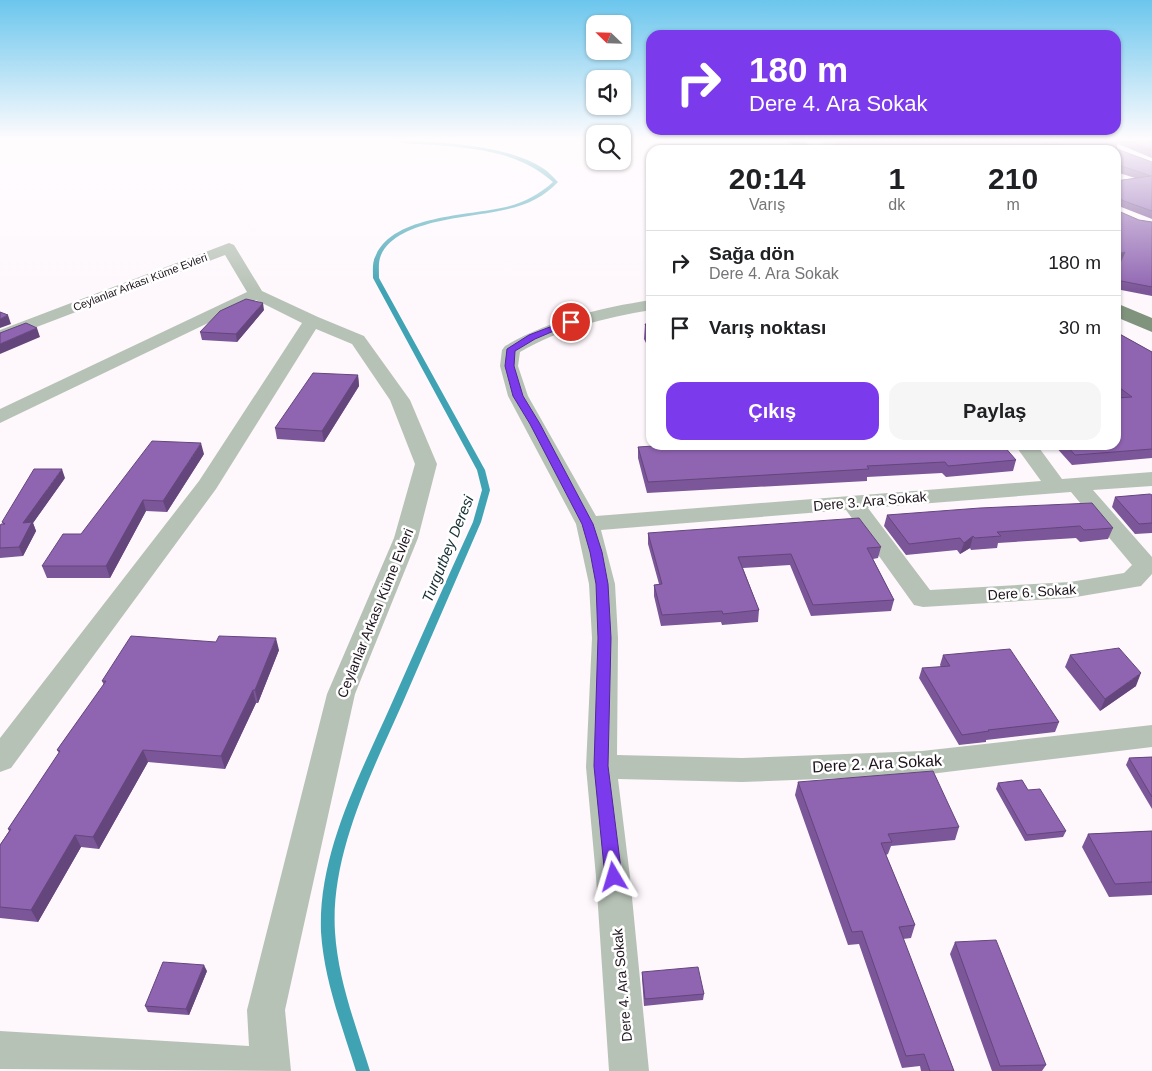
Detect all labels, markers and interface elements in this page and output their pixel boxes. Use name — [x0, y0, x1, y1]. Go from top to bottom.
north arrow — [586, 15, 631, 60]
map controls — [586, 15, 631, 170]
icon: right — [666, 50, 731, 115]
text: 180 m — [749, 50, 848, 89]
button: sound — [586, 70, 631, 115]
text: Dere 4. Ara Sokak — [749, 91, 928, 116]
button: search — [586, 125, 631, 170]
text: 20:14 — [729, 162, 806, 195]
text: 1 — [888, 162, 905, 195]
text: 210 — [988, 162, 1038, 195]
text: Varış — [749, 196, 785, 213]
text: dk — [888, 196, 905, 213]
text: m — [1006, 196, 1020, 213]
text: Sağa dön — [709, 243, 795, 264]
icon: right — [666, 249, 694, 277]
street label: Ceylanlar Arkası Küme Evleri — [71, 251, 209, 313]
text: 180 m — [1048, 252, 1101, 273]
text: Dere 4. Ara Sokak — [709, 265, 839, 282]
pin — [550, 301, 592, 343]
icon: arrive — [557, 308, 585, 336]
icon: arrive — [666, 314, 694, 342]
text: Varış noktası — [709, 317, 826, 338]
text: 30 m — [1059, 317, 1101, 338]
button: Çıkış — [666, 382, 879, 440]
button: Paylaş — [889, 382, 1101, 440]
street label: Dere 3. Ara Sokak — [813, 488, 928, 514]
water label: Turgutbey Deresi — [418, 492, 477, 605]
street label: Ceylanlar Arkası Küme Evleri — [334, 526, 416, 700]
street label: Dere 6. Sokak — [987, 581, 1078, 603]
street label: Dere 2. Ara Sokak — [812, 752, 943, 775]
position arrow — [587, 850, 639, 902]
street label: Dere 4. Ara Sokak — [609, 927, 635, 1042]

